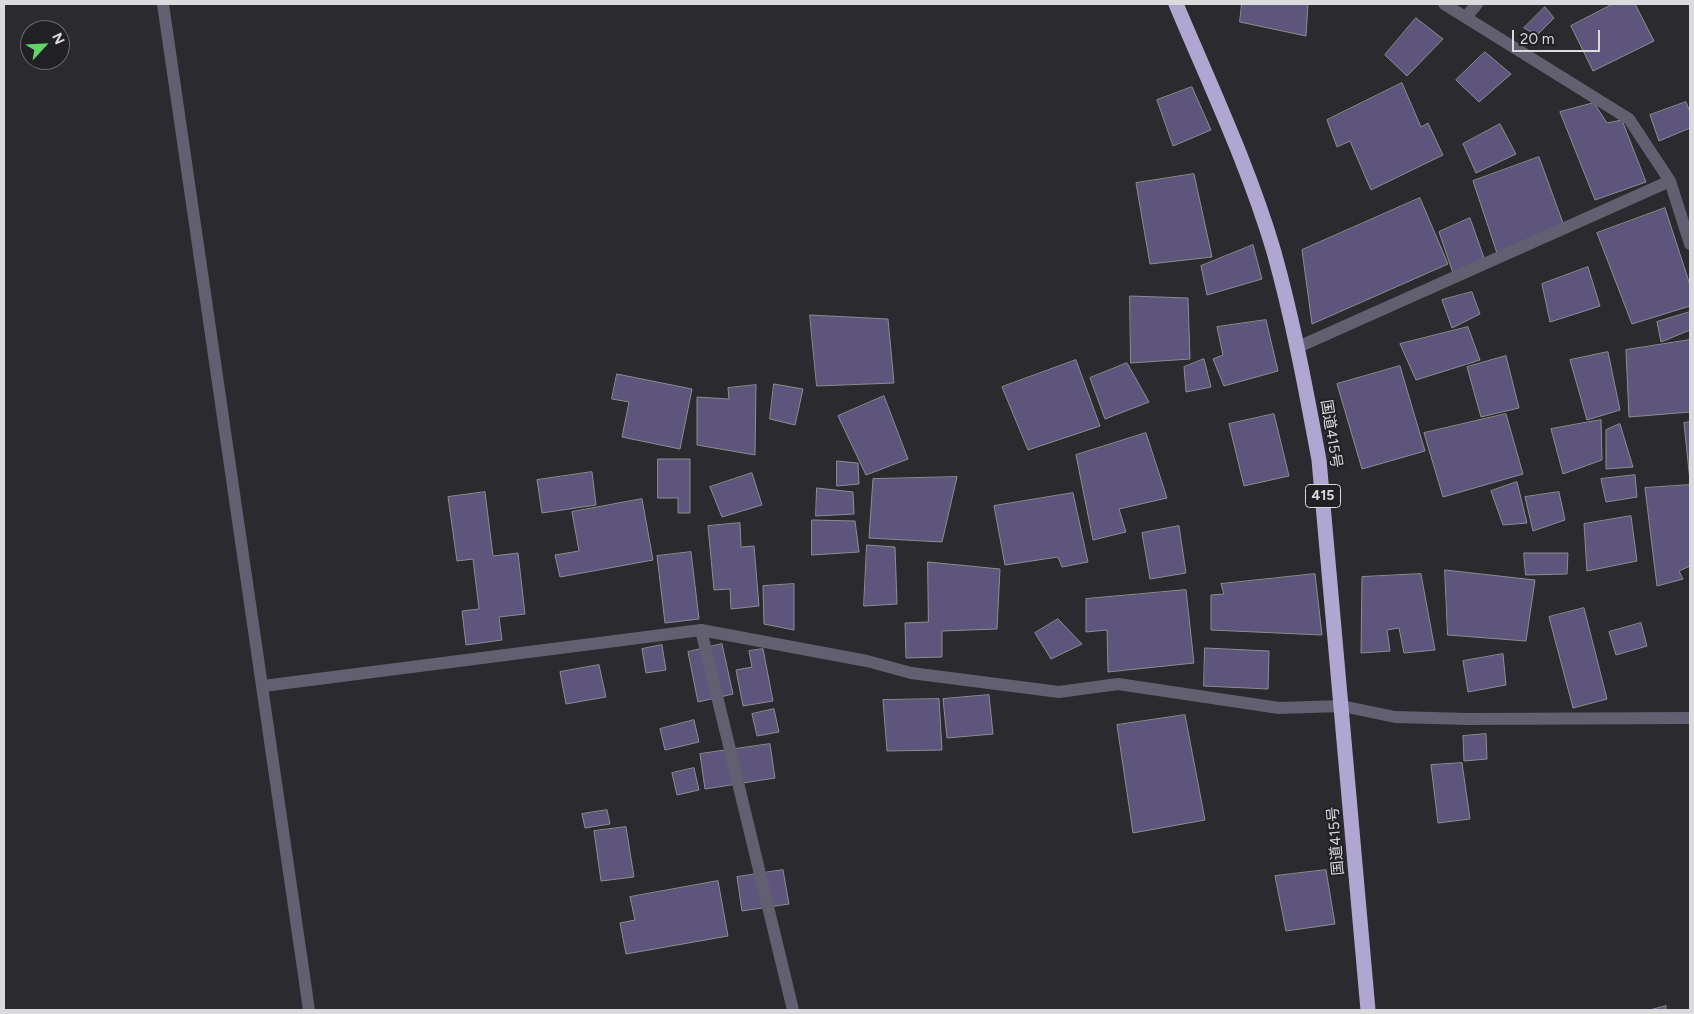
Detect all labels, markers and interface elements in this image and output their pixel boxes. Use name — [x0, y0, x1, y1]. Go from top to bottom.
north arrow — [20, 20, 70, 70]
scale bar — [1514, 20, 1602, 52]
text: N — [48, 30, 68, 47]
text: 20 m — [1520, 30, 1554, 48]
street label: 国道415号 — [1317, 398, 1345, 470]
road number: 415 — [1306, 484, 1340, 508]
street label: 国道415号 — [1324, 806, 1348, 876]

